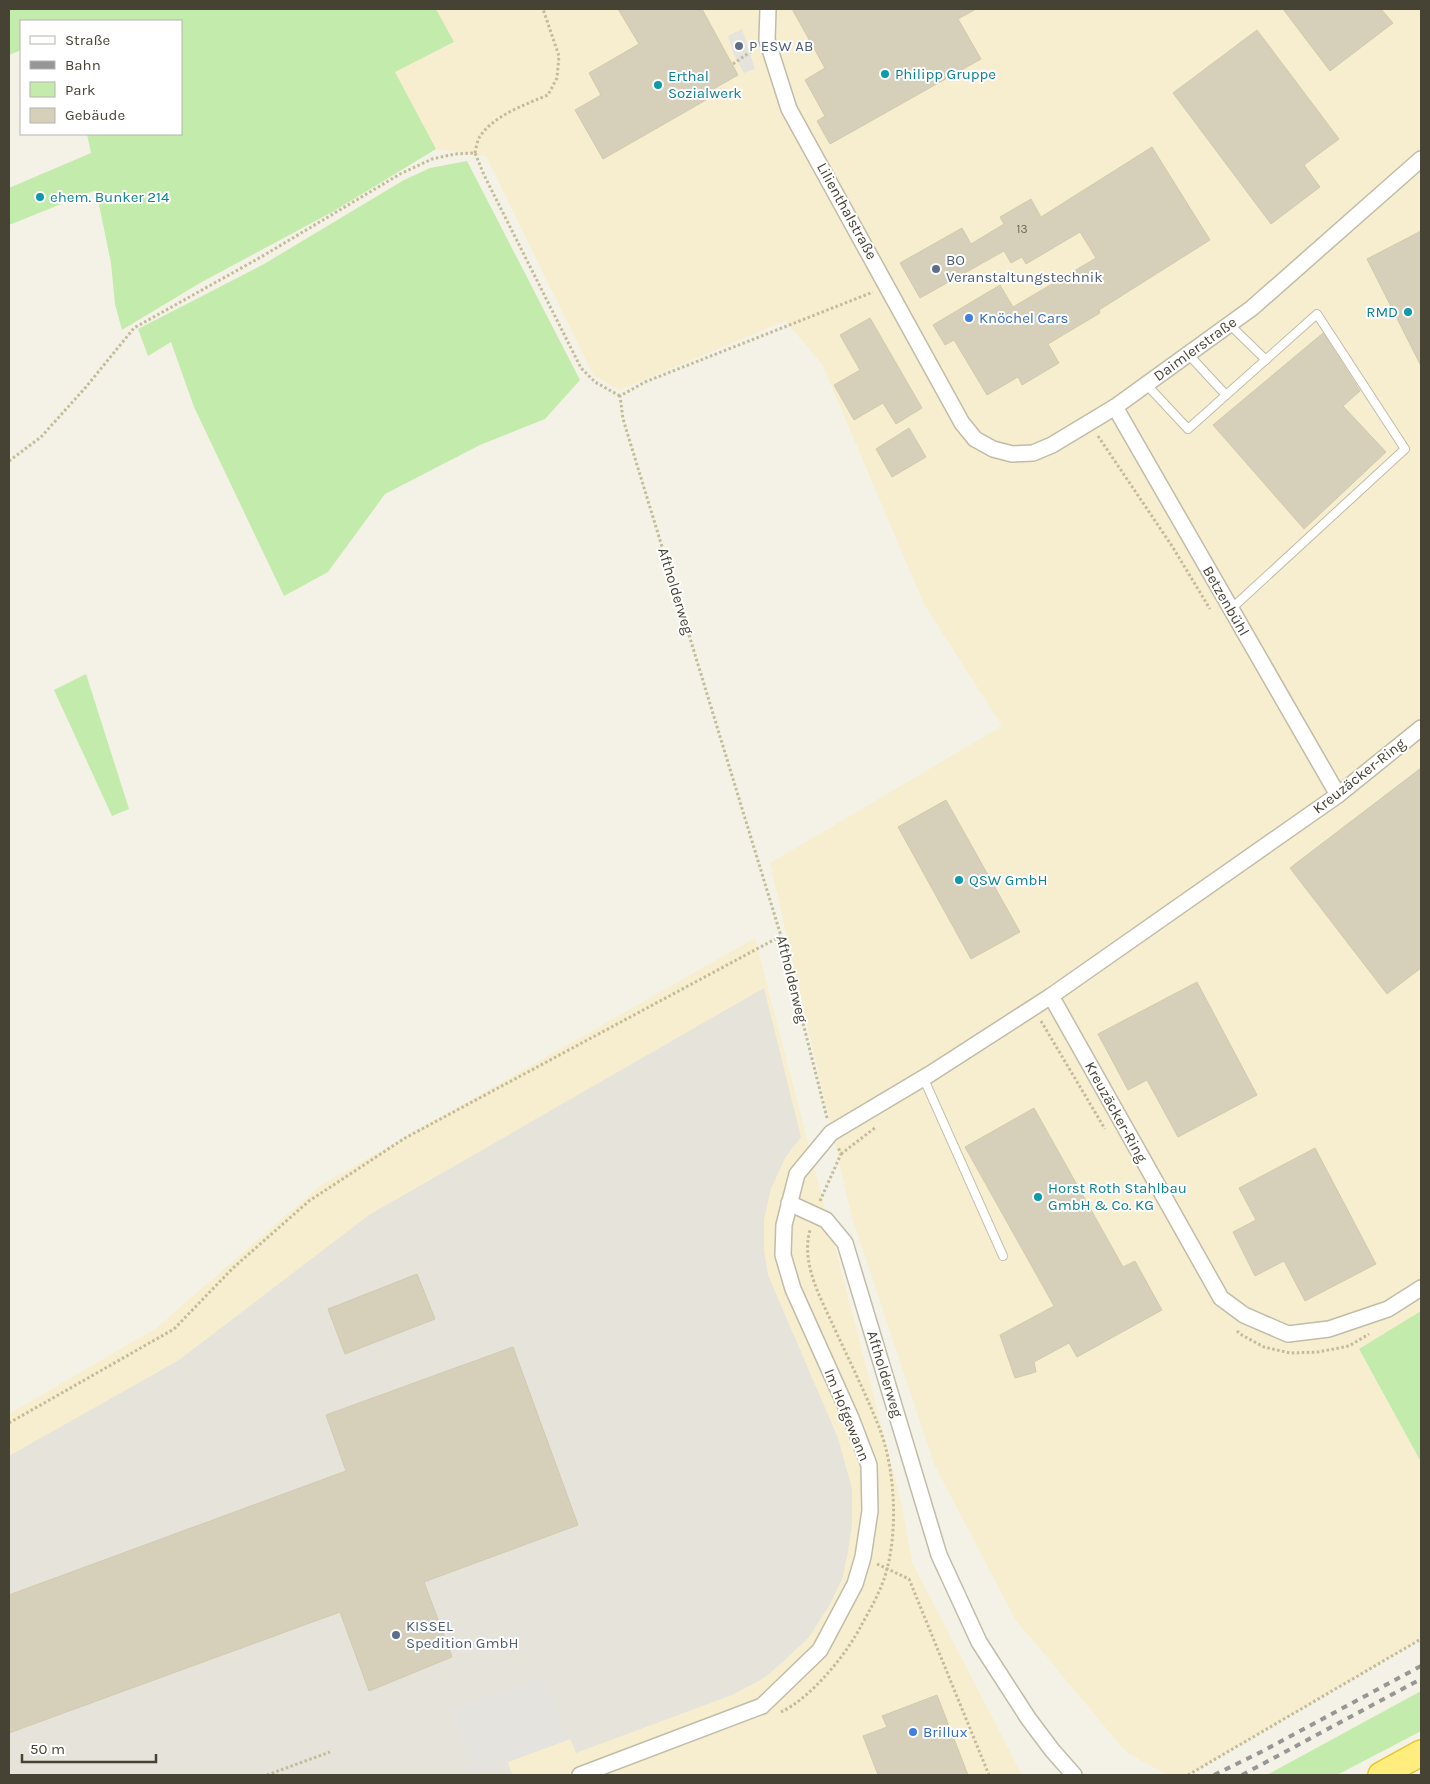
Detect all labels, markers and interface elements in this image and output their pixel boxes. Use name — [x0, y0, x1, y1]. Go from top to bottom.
legend — [20, 20, 182, 135]
text: Straße — [65, 31, 110, 49]
place label: P ESW AB — [749, 37, 813, 55]
marker: P ESW AB — [733, 40, 745, 52]
text: Bahn — [65, 56, 101, 74]
place label: Philipp Gruppe — [895, 65, 996, 83]
place label: Erthal Sozialwerk — [668, 67, 742, 102]
marker: Philipp Gruppe — [879, 68, 891, 80]
marker: Erthal Sozialwerk — [652, 79, 664, 91]
text: Park — [65, 81, 95, 99]
text: Gebäude — [65, 106, 125, 124]
street label: Lilienthalstraße — [813, 159, 881, 263]
place label: ehem. Bunker 214 — [50, 188, 170, 206]
marker: ehem. Bunker 214 — [34, 191, 46, 203]
house number: 13 — [1016, 222, 1028, 236]
place label: BO Veranstaltungstechnik — [946, 251, 1103, 286]
marker: BO Veranstaltungstechnik — [930, 263, 942, 275]
place label: RMD — [1366, 303, 1398, 321]
marker: RMD — [1402, 306, 1414, 318]
place label: Knöchel Cars — [979, 309, 1068, 327]
marker: Knöchel Cars — [963, 312, 975, 324]
street label: Daimlerstraße — [1150, 313, 1240, 385]
street label: Aftholderweg — [654, 545, 698, 637]
street label: Betzenbühl — [1199, 563, 1253, 639]
street label: Kreuzäcker-Ring — [1309, 734, 1409, 818]
place label: QSW GmbH — [969, 871, 1047, 889]
marker: QSW GmbH — [953, 874, 965, 886]
street label: Aftholderweg — [772, 933, 812, 1025]
street label: Kreuzäcker-Ring — [1081, 1058, 1151, 1166]
place label: Horst Roth Stahlbau GmbH & Co. KG — [1048, 1179, 1187, 1214]
marker: Horst Roth Stahlbau GmbH & Co. KG — [1032, 1191, 1044, 1203]
street label: Aftholderweg — [863, 1328, 907, 1420]
street label: Im Hofgewann — [820, 1366, 874, 1464]
place label: KISSEL Spedition GmbH — [406, 1617, 518, 1652]
marker: KISSEL Spedition GmbH — [390, 1629, 402, 1641]
place label: Brillux — [923, 1723, 968, 1741]
marker: Brillux — [907, 1726, 919, 1738]
scale bar — [22, 1732, 156, 1764]
text: 50 m — [30, 1740, 65, 1758]

